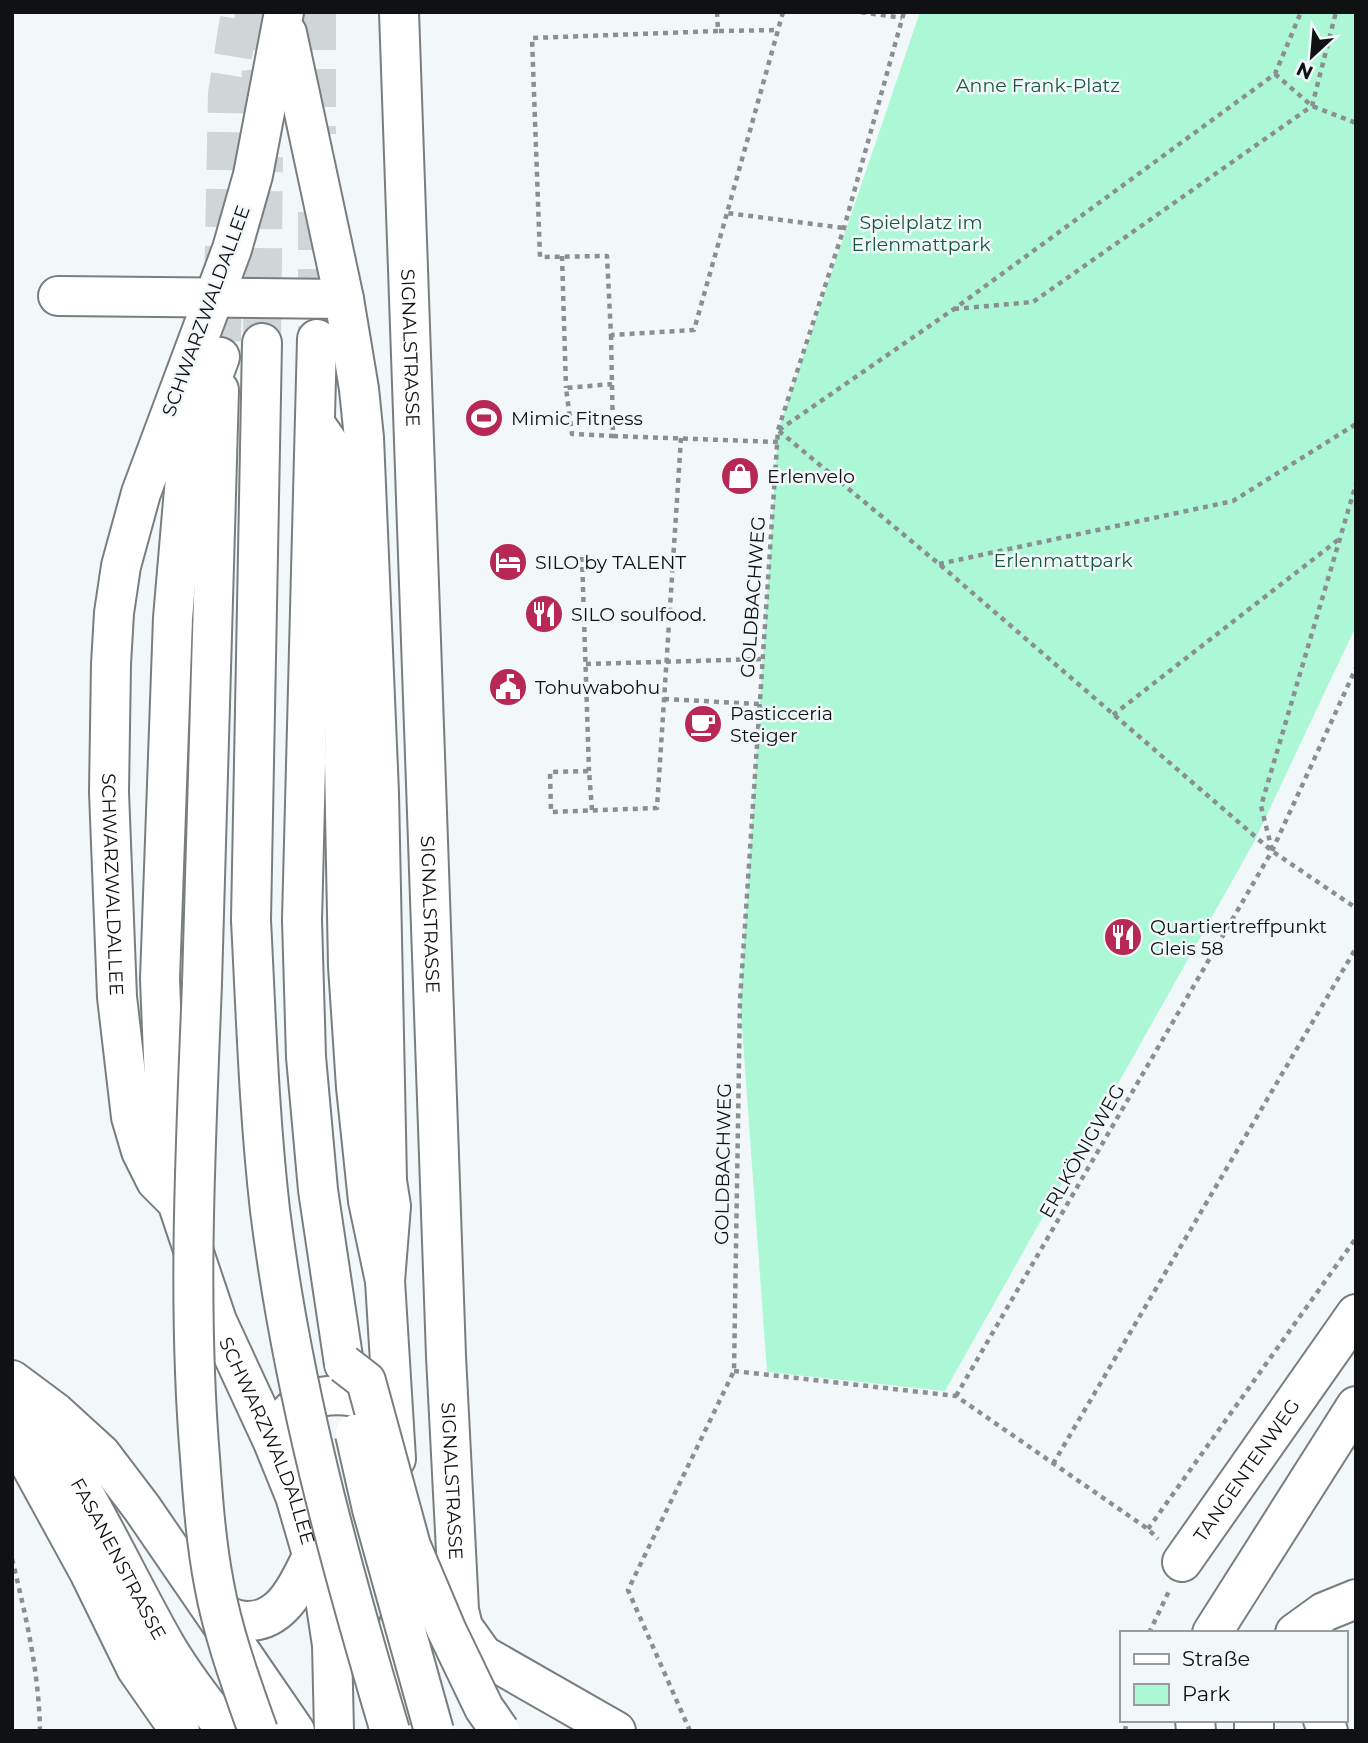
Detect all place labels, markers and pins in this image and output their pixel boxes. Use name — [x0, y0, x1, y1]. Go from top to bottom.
sports icon: Mimic Fitness — [463, 397, 505, 439]
place label: Mimic Fitness — [511, 407, 643, 430]
shop icon: Erlenvelo — [719, 455, 761, 497]
place label: Erlenvelo — [767, 465, 855, 488]
hotel icon: SILO by TALENT — [487, 541, 529, 583]
place label: SILO by TALENT — [535, 551, 686, 574]
restaurant icon: SILO soulfood. — [523, 593, 565, 635]
place label: SILO soulfood. — [571, 603, 706, 626]
public building icon: Tohuwabohu — [487, 666, 529, 708]
place label: Tohuwabohu — [535, 676, 660, 699]
place label: Pasticceria Steiger — [730, 702, 833, 747]
cafe icon: Pasticceria Steiger — [682, 703, 724, 745]
place label: Quartiertreffpunkt Gleis 58 — [1150, 915, 1327, 960]
restaurant icon: Quartiertreffpunkt Gleis 58 — [1102, 916, 1144, 958]

